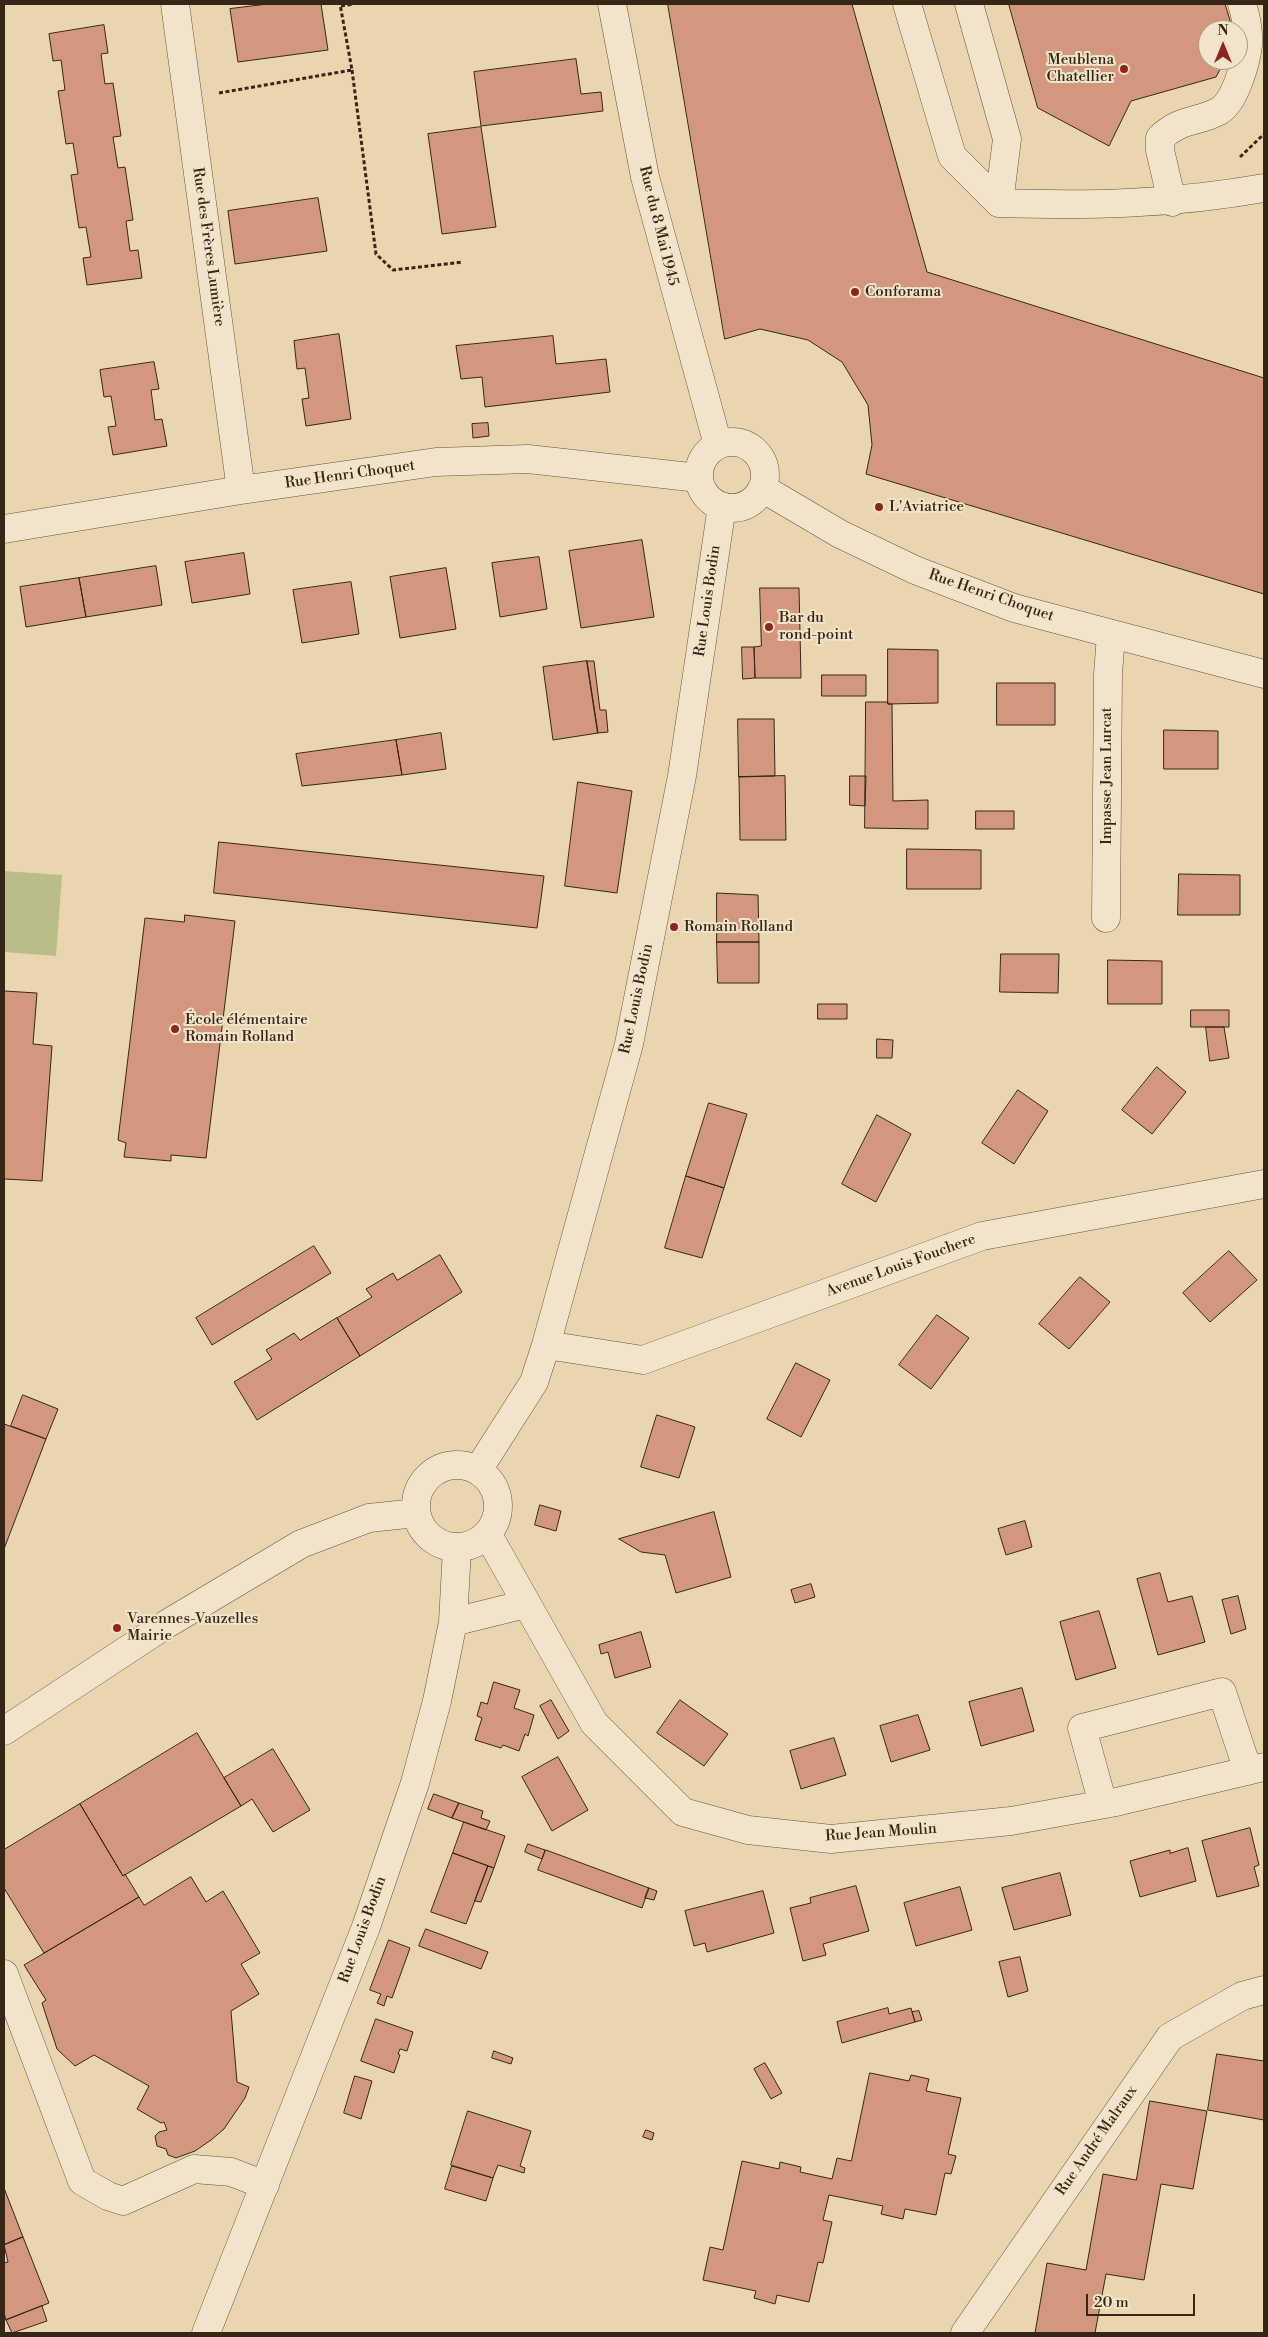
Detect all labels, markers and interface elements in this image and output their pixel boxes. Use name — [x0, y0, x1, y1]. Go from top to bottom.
north arrow — [1198, 20, 1248, 70]
text: N — [1217, 22, 1229, 40]
place label: Meublena Chatellier — [1047, 51, 1114, 86]
marker: Meublena Chatellier — [1118, 63, 1130, 75]
street label: Rue du 8 Mai 1945 — [634, 164, 682, 288]
street label: Rue des Frères Lumière — [188, 166, 228, 328]
place label: Conforama — [865, 283, 941, 301]
marker: Conforama — [849, 286, 861, 298]
street label: Rue Henri Choquet — [284, 457, 416, 493]
place label: L'Aviatrice — [889, 498, 964, 516]
marker: L'Aviatrice — [873, 501, 885, 513]
street label: Rue Louis Bodin — [691, 544, 725, 658]
street label: Rue Henri Choquet — [926, 566, 1056, 626]
place label: Bar du rond-point — [779, 609, 853, 644]
marker: Bar du rond-point — [763, 621, 775, 633]
street label: Impasse Jean Lurcat — [1098, 707, 1116, 845]
place label: Romain Rolland — [684, 918, 793, 936]
marker: Romain Rolland — [668, 921, 680, 933]
street label: Rue Louis Bodin — [617, 942, 657, 1056]
place label: École élémentaire Romain Rolland — [185, 1011, 308, 1046]
marker: École élémentaire Romain Rolland — [169, 1023, 181, 1035]
street label: Avenue Louis Fouchere — [824, 1231, 978, 1301]
place label: Varennes-Vauzelles Mairie — [127, 1610, 258, 1645]
marker: Varennes-Vauzelles Mairie — [111, 1622, 123, 1634]
street label: Rue Jean Moulin — [825, 1820, 937, 1846]
street label: Rue Louis Bodin — [335, 1874, 391, 1986]
street label: Rue André Malraux — [1052, 2083, 1142, 2199]
scale bar — [1088, 2284, 1197, 2316]
text: 20 m — [1094, 2293, 1129, 2312]

